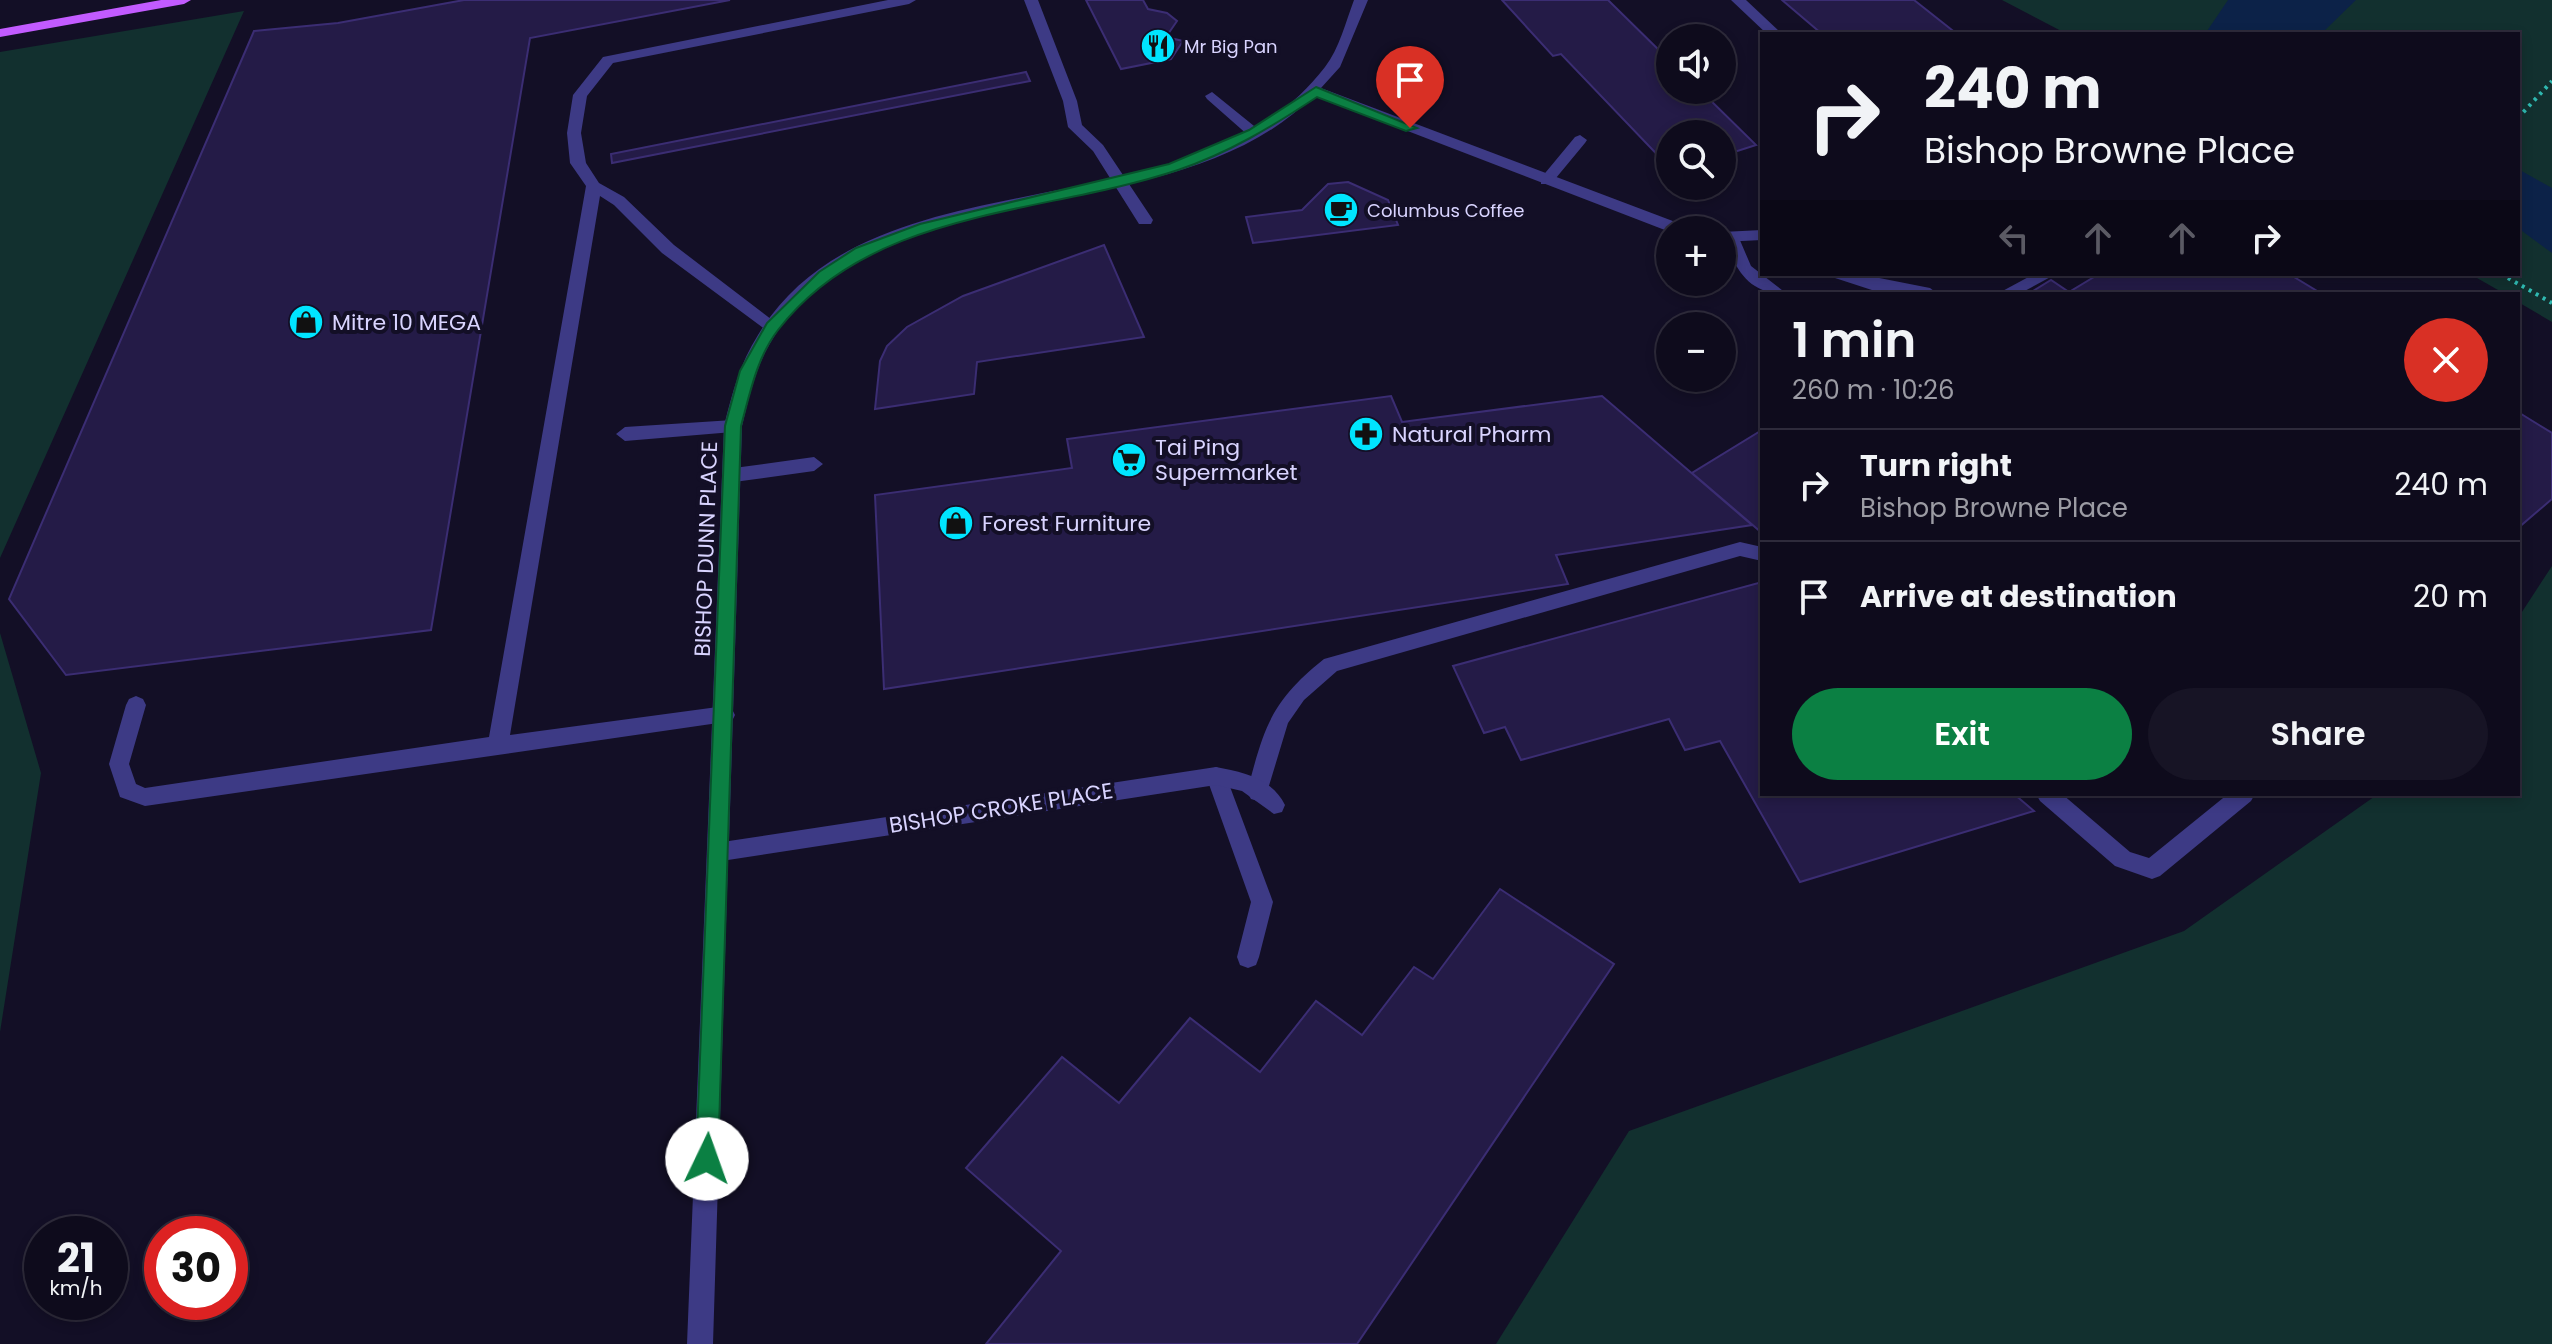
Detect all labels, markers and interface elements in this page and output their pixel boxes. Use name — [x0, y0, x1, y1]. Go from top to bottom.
map controls — [1656, 24, 1736, 392]
button: sound — [1656, 24, 1736, 104]
restaurant icon: Mr Big Pan — [1139, 27, 1177, 65]
place label: Mr Big Pan — [1184, 34, 1278, 59]
pin — [1376, 46, 1444, 128]
text: 240 m — [1924, 49, 2102, 128]
icon: arrive — [1388, 58, 1432, 102]
icon: right — [1792, 64, 1896, 168]
button: search — [1656, 120, 1736, 200]
text: Bishop Browne Place — [1924, 125, 2295, 176]
cafe icon: Columbus Coffee — [1322, 191, 1360, 229]
place label: Columbus Coffee — [1367, 198, 1524, 223]
button: + — [1656, 216, 1736, 296]
icon: left — [1992, 216, 2036, 260]
icon: ahead — [2076, 216, 2120, 260]
icon: ahead — [2160, 216, 2204, 260]
icon: right — [2244, 216, 2288, 260]
shop icon: Mitre 10 MEGA — [287, 303, 325, 341]
place label: Mitre 10 MEGA — [332, 307, 481, 338]
text: 1 min — [1792, 307, 1916, 374]
button: − — [1656, 312, 1736, 392]
button: close — [2404, 318, 2488, 402]
text: 260 m · 10:26 — [1792, 372, 1955, 408]
pharmacy icon: Natural Pharm — [1347, 415, 1385, 453]
place label: Natural Pharm — [1392, 419, 1551, 450]
place label: Tai Ping Supermarket — [1155, 432, 1297, 488]
street label: BISHOP DUNN PLACE — [687, 441, 725, 657]
supermarket icon: Tai Ping Supermarket — [1110, 441, 1148, 479]
text: Turn right — [1860, 444, 2012, 487]
icon: right — [1792, 463, 1836, 507]
text: 240 m — [2394, 463, 2488, 506]
text: Bishop Browne Place — [1860, 490, 2128, 526]
shop icon: Forest Furniture — [937, 504, 975, 542]
place label: Forest Furniture — [982, 508, 1151, 539]
icon: arrive — [1792, 575, 1836, 619]
text: Arrive at destination — [1860, 575, 2177, 618]
text: 20 m — [2413, 575, 2488, 618]
button: Exit — [1792, 688, 2132, 780]
button: Share — [2148, 688, 2488, 780]
street label: BISHOP CROKE PLACE — [887, 775, 1115, 841]
position arrow — [665, 1117, 749, 1201]
speed limit sign: 30 — [144, 1216, 248, 1320]
text: 21 — [57, 1230, 95, 1286]
text: km/h — [49, 1274, 103, 1302]

